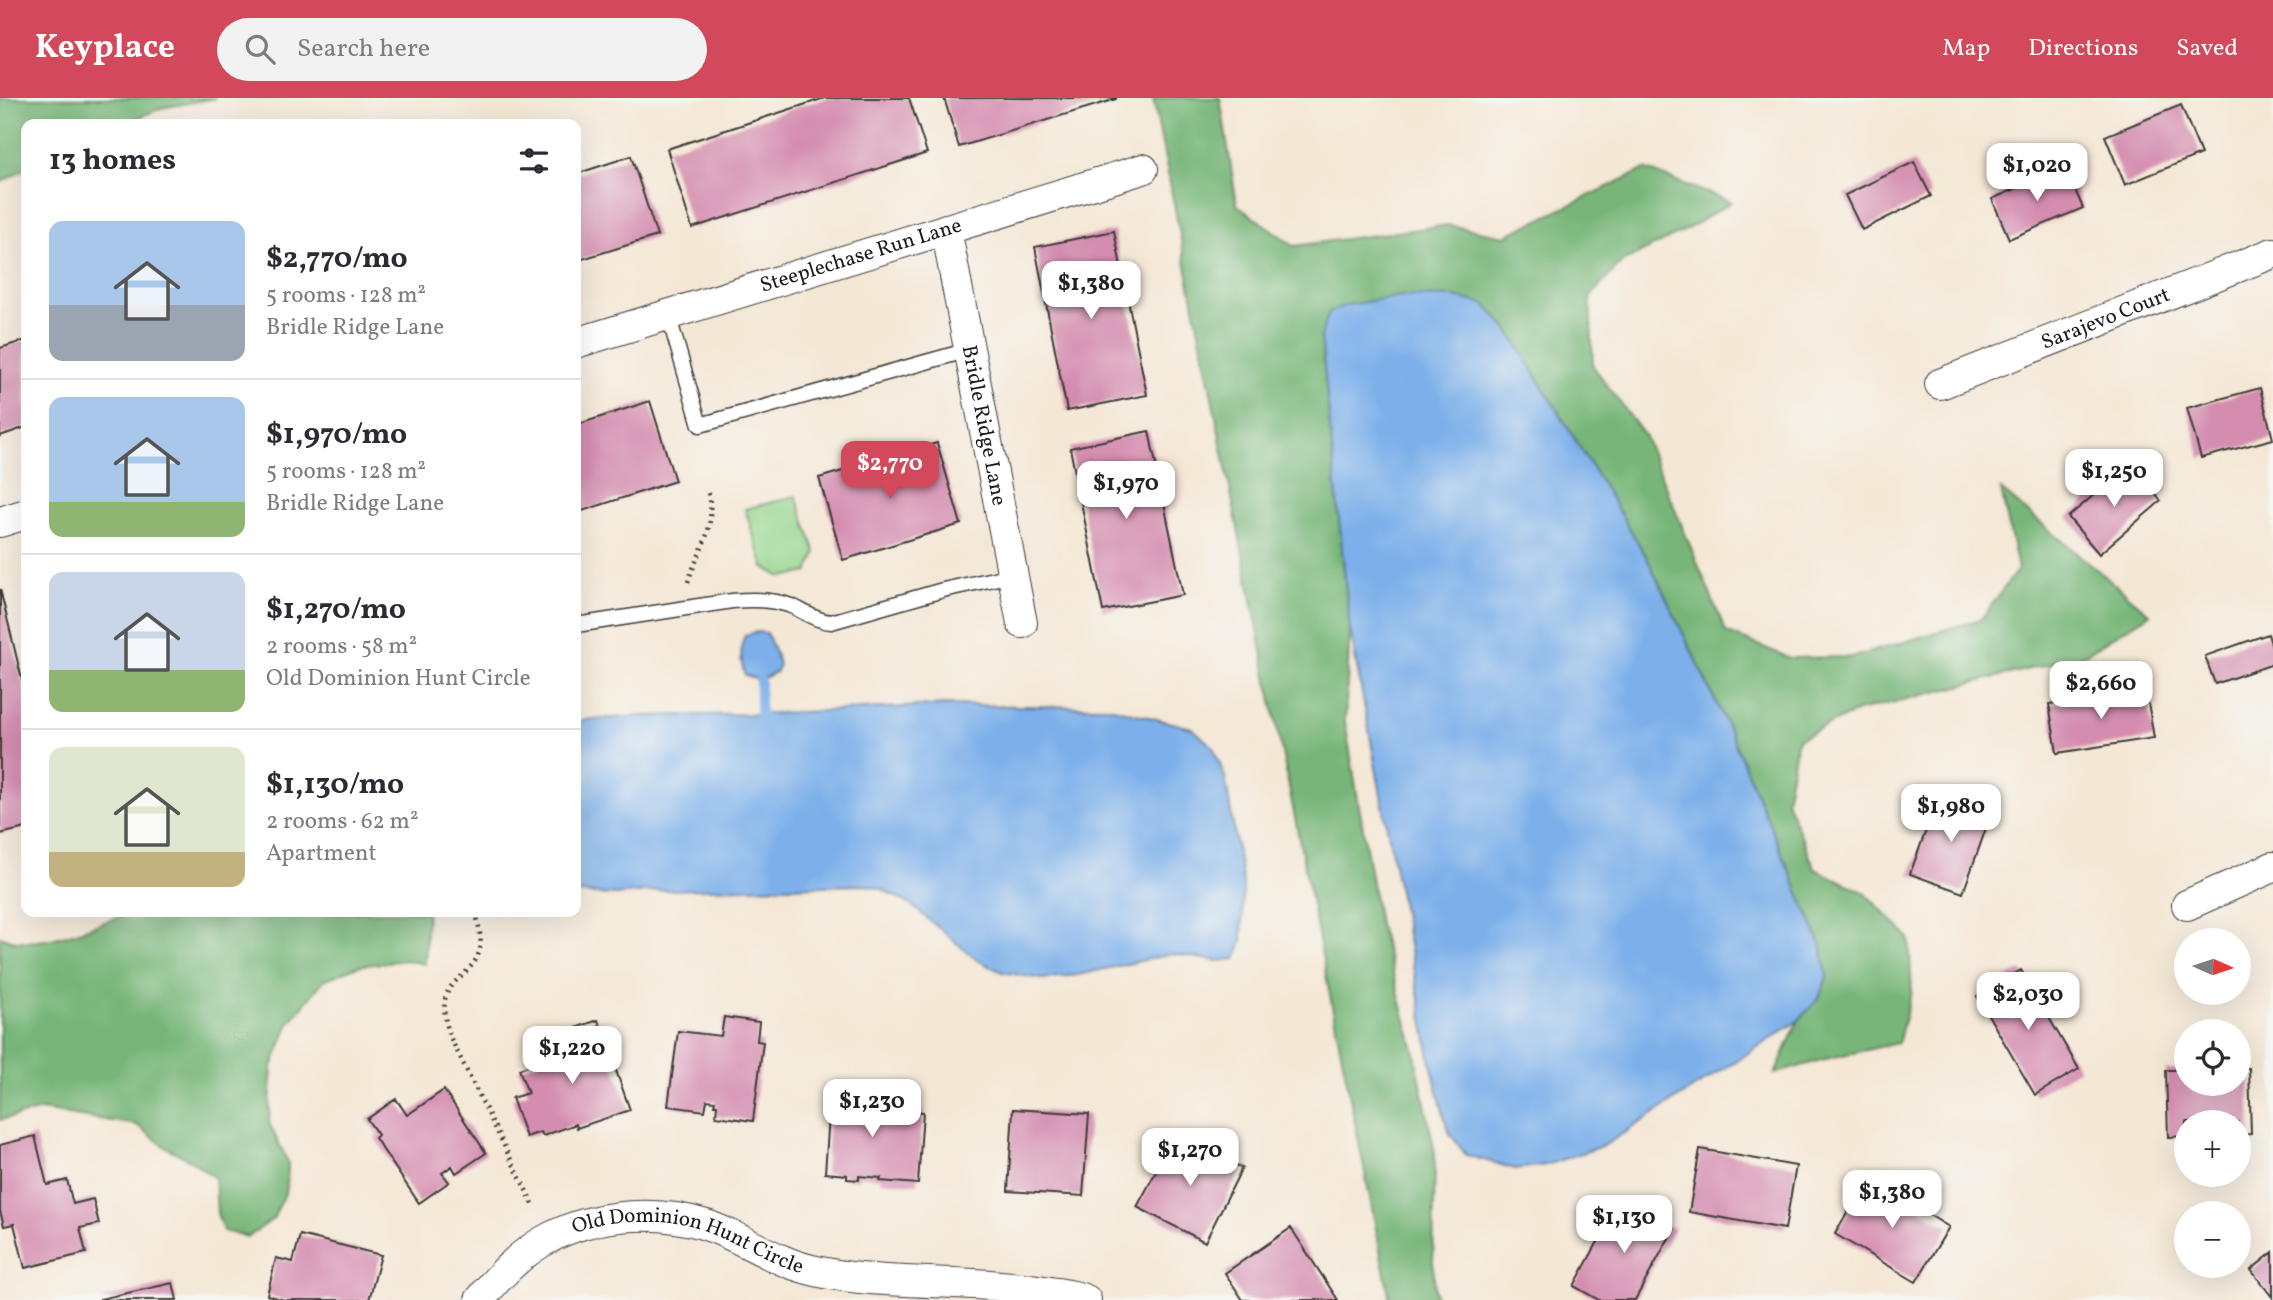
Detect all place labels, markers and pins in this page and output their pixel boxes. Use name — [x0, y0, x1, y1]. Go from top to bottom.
pin: $1,020 — [1980, 144, 2094, 203]
pin: $1,380 — [1034, 262, 1148, 321]
pin: $2,770 — [833, 442, 947, 501]
pin: $1,250 — [2057, 450, 2171, 509]
pin: $1,970 — [1069, 462, 1183, 521]
pin: $2,660 — [2044, 662, 2158, 721]
pin: $1,980 — [1894, 784, 2008, 844]
pin: $2,030 — [1971, 972, 2085, 1032]
pin: $1,220 — [515, 1026, 629, 1086]
pin: $1,230 — [815, 1080, 929, 1139]
pin: $1,270 — [1133, 1128, 1247, 1188]
pin: $1,380 — [1835, 1170, 1949, 1230]
pin: $1,130 — [1567, 1196, 1681, 1255]

